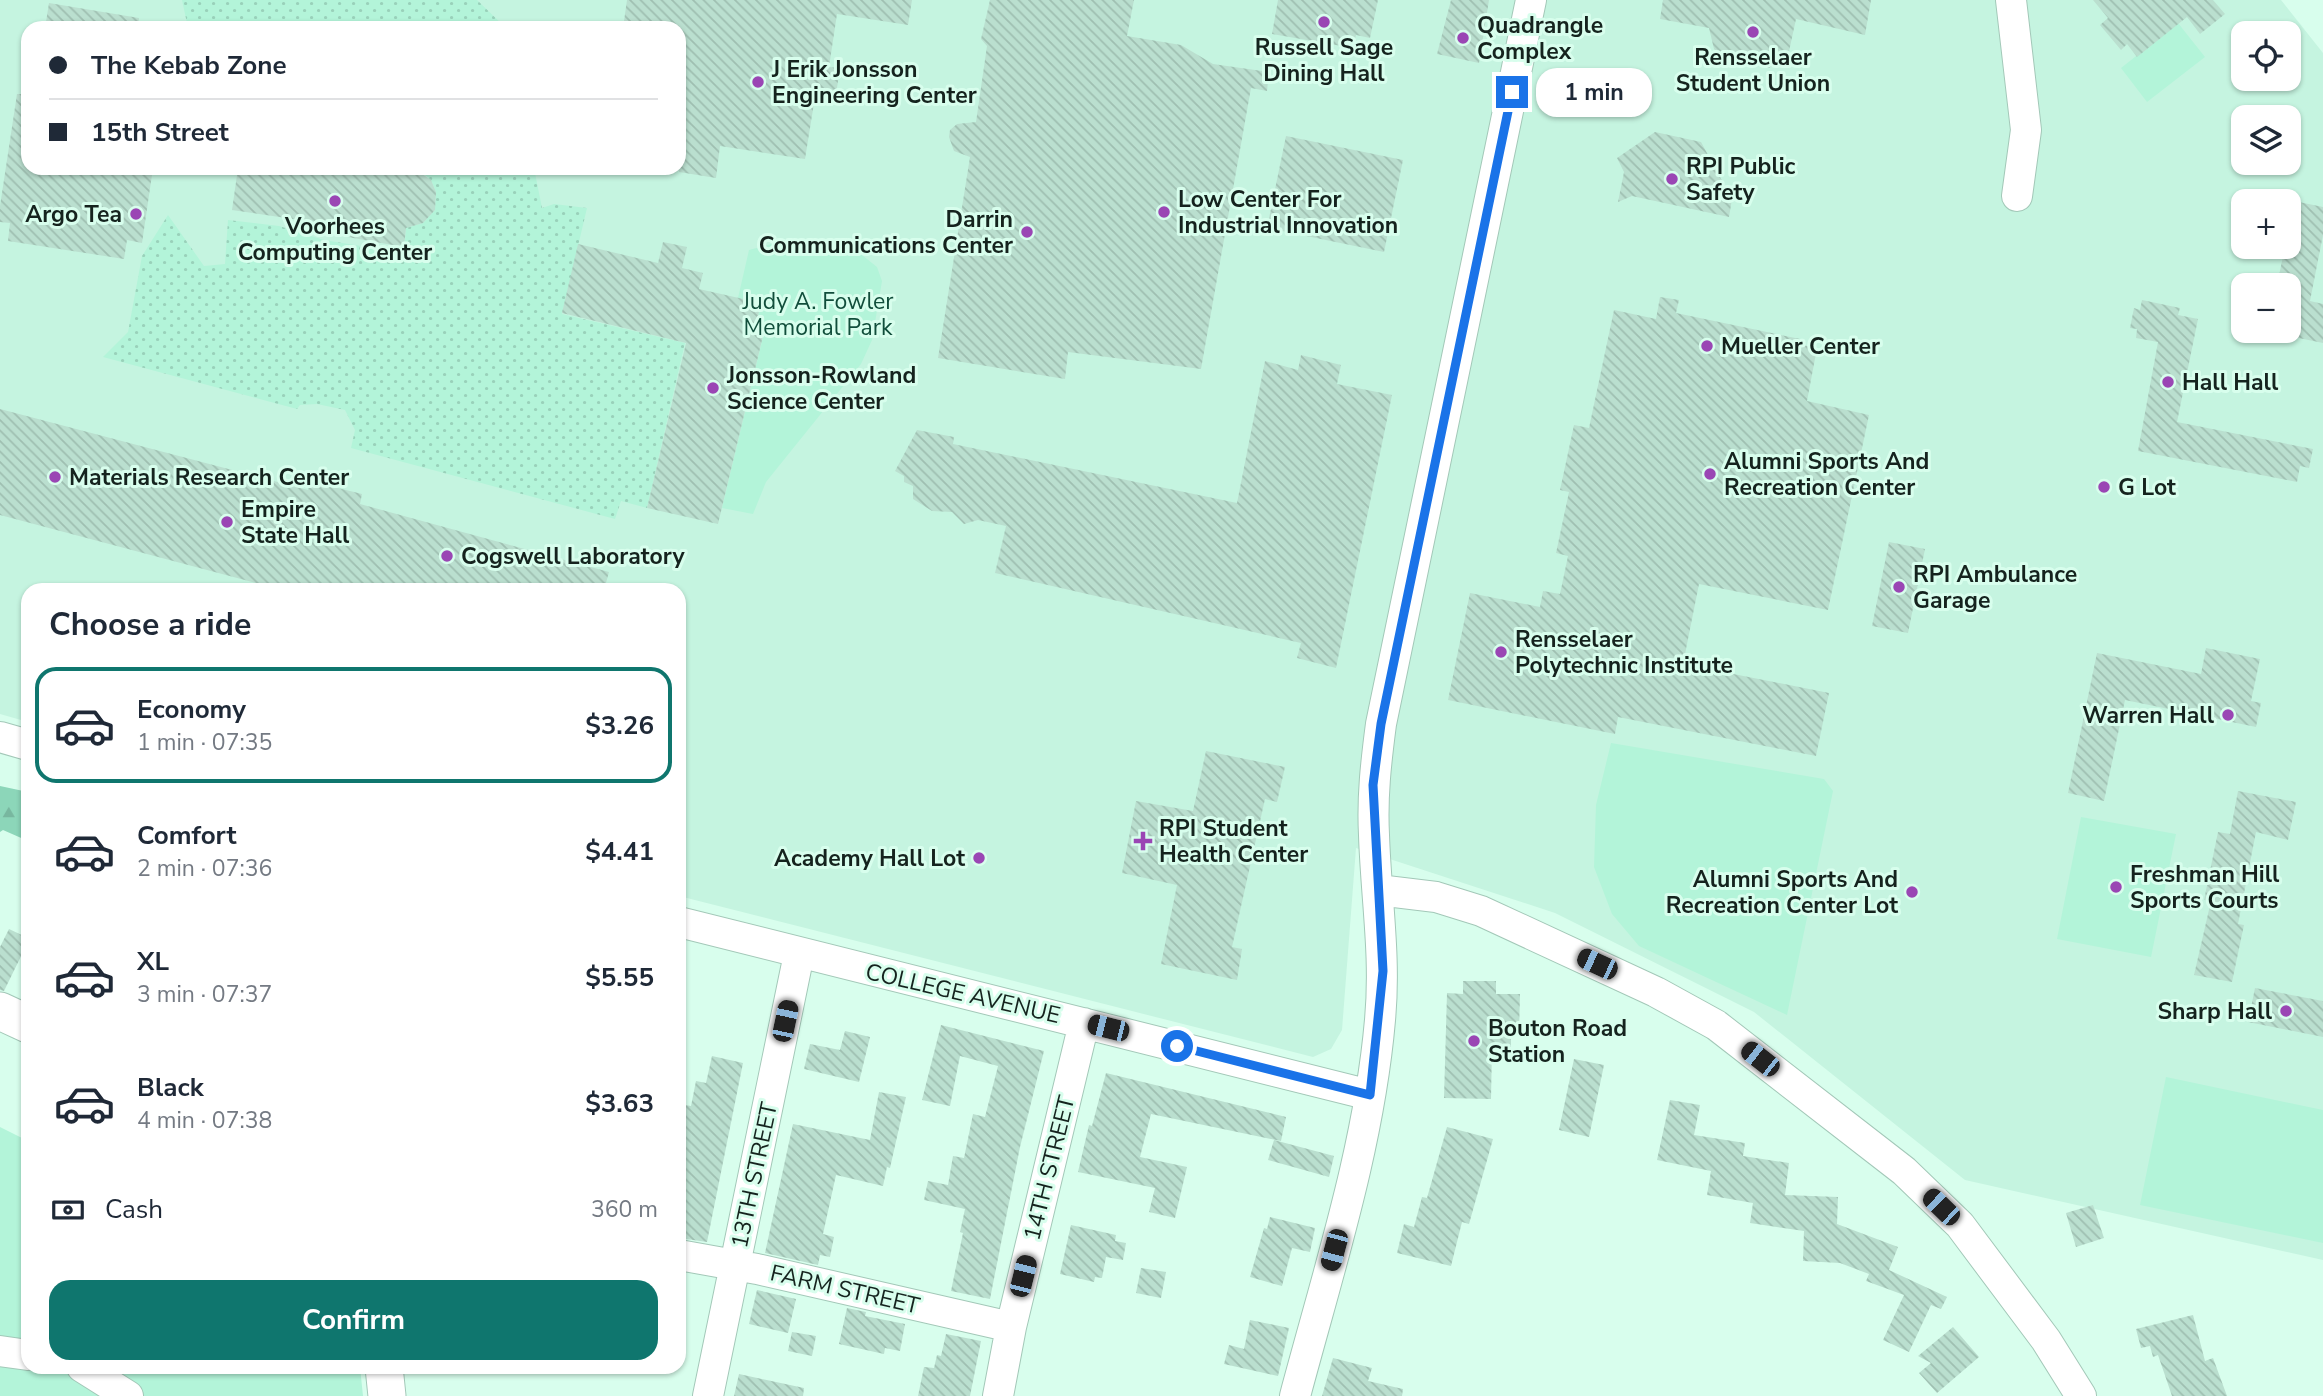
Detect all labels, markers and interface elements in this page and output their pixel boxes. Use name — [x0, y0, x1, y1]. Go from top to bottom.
place label: Quadrangle Complex — [1477, 10, 1603, 67]
marker: Russell Sage Dining Hall — [1316, 14, 1332, 30]
map controls — [2231, 21, 2301, 343]
button: locate — [2231, 21, 2301, 91]
marker: Rensselaer Student Union — [1745, 24, 1761, 40]
marker: Quadrangle Complex — [1455, 30, 1471, 46]
place label: Russell Sage Dining Hall — [1255, 32, 1393, 89]
place label: Rensselaer Student Union — [1676, 42, 1830, 99]
text: The Kebab Zone — [91, 48, 287, 83]
place label: J Erik Jonsson Engineering Center — [771, 54, 977, 111]
callout: 1 min — [1536, 68, 1652, 116]
marker: J Erik Jonsson Engineering Center — [750, 74, 766, 90]
route end — [1496, 76, 1528, 108]
text: 1 min — [1564, 77, 1624, 108]
button: layers — [2231, 105, 2301, 175]
text: 15th Street — [91, 115, 229, 150]
place label: RPI Public Safety — [1686, 151, 1796, 208]
marker: RPI Public Safety — [1664, 171, 1680, 187]
place label: Low Center For Industrial Innovation — [1178, 184, 1398, 241]
button: + — [2231, 189, 2301, 259]
marker: Voorhees Computing Center — [327, 193, 343, 209]
place label: Argo Tea — [25, 199, 122, 230]
place label: Darrin Communications Center — [759, 204, 1013, 261]
marker: Low Center For Industrial Innovation — [1156, 204, 1172, 220]
marker: Argo Tea — [128, 206, 144, 222]
place label: Voorhees Computing Center — [238, 211, 432, 268]
marker: Darrin Communications Center — [1019, 224, 1035, 240]
button: − — [2231, 273, 2301, 343]
park label: Judy A. Fowler Memorial Park — [741, 286, 894, 343]
place label: Mueller Center — [1721, 331, 1880, 362]
marker: Mueller Center — [1699, 338, 1715, 354]
place label: Jonsson-Rowland Science Center — [726, 360, 916, 417]
place label: Hall Hall — [2182, 367, 2279, 398]
marker: Hall Hall — [2160, 374, 2176, 390]
marker: Jonsson-Rowland Science Center — [705, 380, 721, 396]
place label: Alumni Sports And Recreation Center — [1724, 446, 1929, 503]
place label: Materials Research Center — [69, 462, 349, 493]
marker: Alumni Sports And Recreation Center — [1702, 466, 1718, 482]
marker: Materials Research Center — [47, 469, 63, 485]
place label: G Lot — [2118, 472, 2176, 503]
marker: G Lot — [2096, 479, 2112, 495]
place label: Empire State Hall — [241, 494, 350, 551]
marker: Empire State Hall — [219, 514, 235, 530]
place label: Cogswell Laboratory — [461, 541, 685, 572]
marker: Cogswell Laboratory — [439, 548, 455, 564]
place label: RPI Ambulance Garage — [1913, 559, 2077, 616]
marker: RPI Ambulance Garage — [1891, 579, 1907, 595]
text: Choose a ride — [49, 603, 251, 646]
place label: Rensselaer Polytechnic Institute — [1515, 624, 1733, 681]
marker: Rensselaer Polytechnic Institute — [1493, 644, 1509, 660]
text: Economy — [137, 692, 246, 727]
icon: car — [53, 694, 116, 757]
place label: Warren Hall — [2082, 700, 2215, 731]
marker: Warren Hall — [2220, 707, 2236, 723]
text: $3.26 — [585, 708, 654, 743]
text: 1 min · 07:35 — [137, 727, 272, 758]
place label: RPI Student Health Center — [1159, 813, 1308, 870]
text: Comfort — [137, 818, 237, 853]
icon: car — [53, 820, 116, 883]
marker: RPI Student Health Center — [1133, 831, 1153, 851]
text: $4.41 — [585, 834, 654, 869]
place label: Academy Hall Lot — [774, 843, 965, 874]
marker: Academy Hall Lot — [971, 850, 987, 866]
text: 2 min · 07:36 — [137, 853, 272, 884]
place label: Freshman Hill Sports Courts — [2130, 859, 2280, 916]
place label: Alumni Sports And Recreation Center Lot — [1666, 864, 1898, 921]
marker: Freshman Hill Sports Courts — [2108, 879, 2124, 895]
marker: Alumni Sports And Recreation Center Lot — [1904, 884, 1920, 900]
text: XL — [137, 944, 169, 979]
icon: car — [53, 946, 116, 1009]
car — [1574, 946, 1621, 982]
street label: COLLEGE AVENUE — [862, 956, 1063, 1031]
text: $5.55 — [585, 960, 654, 995]
text: 3 min · 07:37 — [137, 979, 272, 1010]
place label: Sharp Hall — [2157, 996, 2273, 1027]
car — [771, 998, 800, 1044]
marker: Sharp Hall — [2278, 1003, 2294, 1019]
car — [1086, 1013, 1131, 1043]
place label: Bouton Road Station — [1488, 1013, 1627, 1070]
route start — [1161, 1030, 1193, 1062]
marker: Bouton Road Station — [1466, 1033, 1482, 1049]
car — [1737, 1038, 1784, 1080]
text: Black — [137, 1070, 204, 1105]
icon: car — [53, 1072, 116, 1135]
text: $3.63 — [585, 1086, 654, 1121]
street label: 14TH STREET — [1017, 1092, 1082, 1244]
street label: 13TH STREET — [724, 1099, 785, 1251]
text: 4 min · 07:38 — [137, 1105, 272, 1136]
car — [1919, 1185, 1964, 1229]
icon: cash — [49, 1191, 87, 1229]
text: Cash — [105, 1192, 163, 1227]
text: 360 m — [591, 1194, 658, 1225]
car — [1319, 1227, 1350, 1273]
car — [1008, 1253, 1039, 1299]
street label: FARM STREET — [767, 1257, 923, 1322]
button: Confirm — [49, 1280, 658, 1360]

